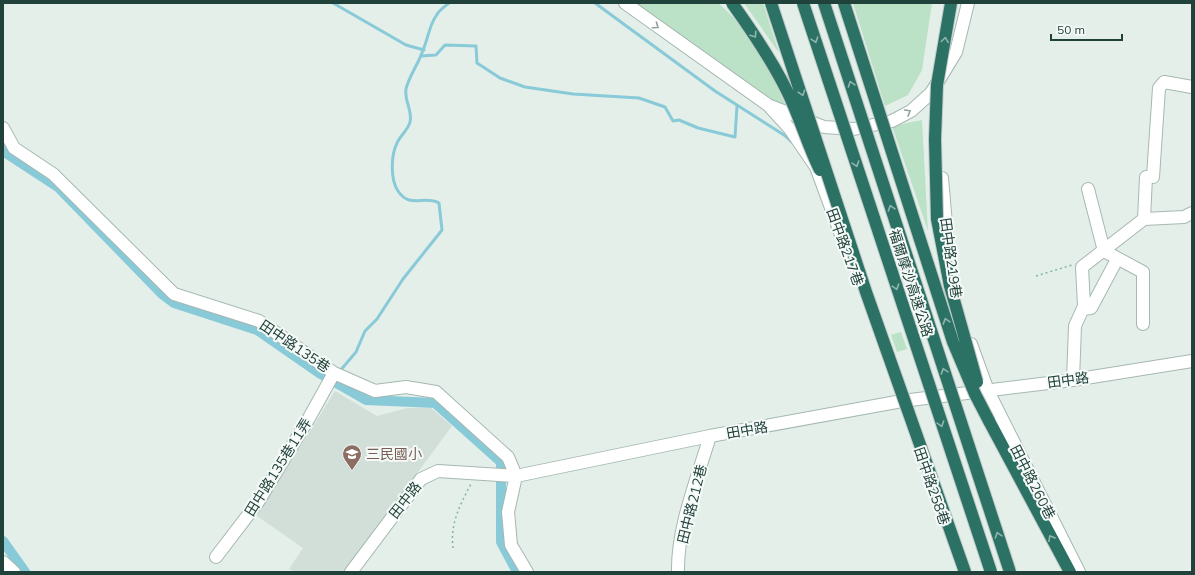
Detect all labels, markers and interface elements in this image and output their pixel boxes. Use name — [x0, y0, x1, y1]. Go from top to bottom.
scale bar — [1051, 16, 1122, 42]
one-way arrow — [652, 21, 659, 28]
text: 50 m — [1057, 22, 1085, 37]
one-way arrow — [750, 31, 757, 38]
one-way arrow — [811, 36, 819, 43]
one-way arrow — [940, 37, 949, 43]
one-way arrow — [847, 81, 856, 88]
one-way arrow — [797, 89, 806, 96]
one-way arrow — [904, 110, 911, 117]
one-way arrow — [851, 160, 860, 167]
one-way arrow — [887, 204, 896, 211]
street label: 田中路217巷 — [823, 206, 867, 288]
street label: 田中路219巷 — [936, 217, 966, 299]
street label: 福爾摩沙高速公路 — [885, 227, 937, 339]
one-way arrow — [892, 283, 900, 290]
street label: 田中路135巷 — [256, 316, 334, 376]
one-way arrow — [942, 318, 951, 325]
one-way arrow — [940, 368, 949, 375]
street label: 田中路 — [1046, 368, 1090, 392]
street label: 田中路135巷11弄 — [241, 415, 315, 519]
street label: 田中路 — [725, 417, 769, 443]
one-way arrow — [937, 420, 945, 427]
street label: 田中路260巷 — [1007, 442, 1059, 522]
school or university icon: 三民國小 — [341, 443, 363, 471]
place label: 三民國小 — [366, 445, 422, 463]
street label: 田中路258巷 — [910, 445, 954, 527]
street label: 田中路212巷 — [673, 462, 711, 546]
street label: 田中路 — [385, 478, 425, 522]
one-way arrow — [994, 532, 1003, 539]
one-way arrow — [1049, 535, 1056, 542]

